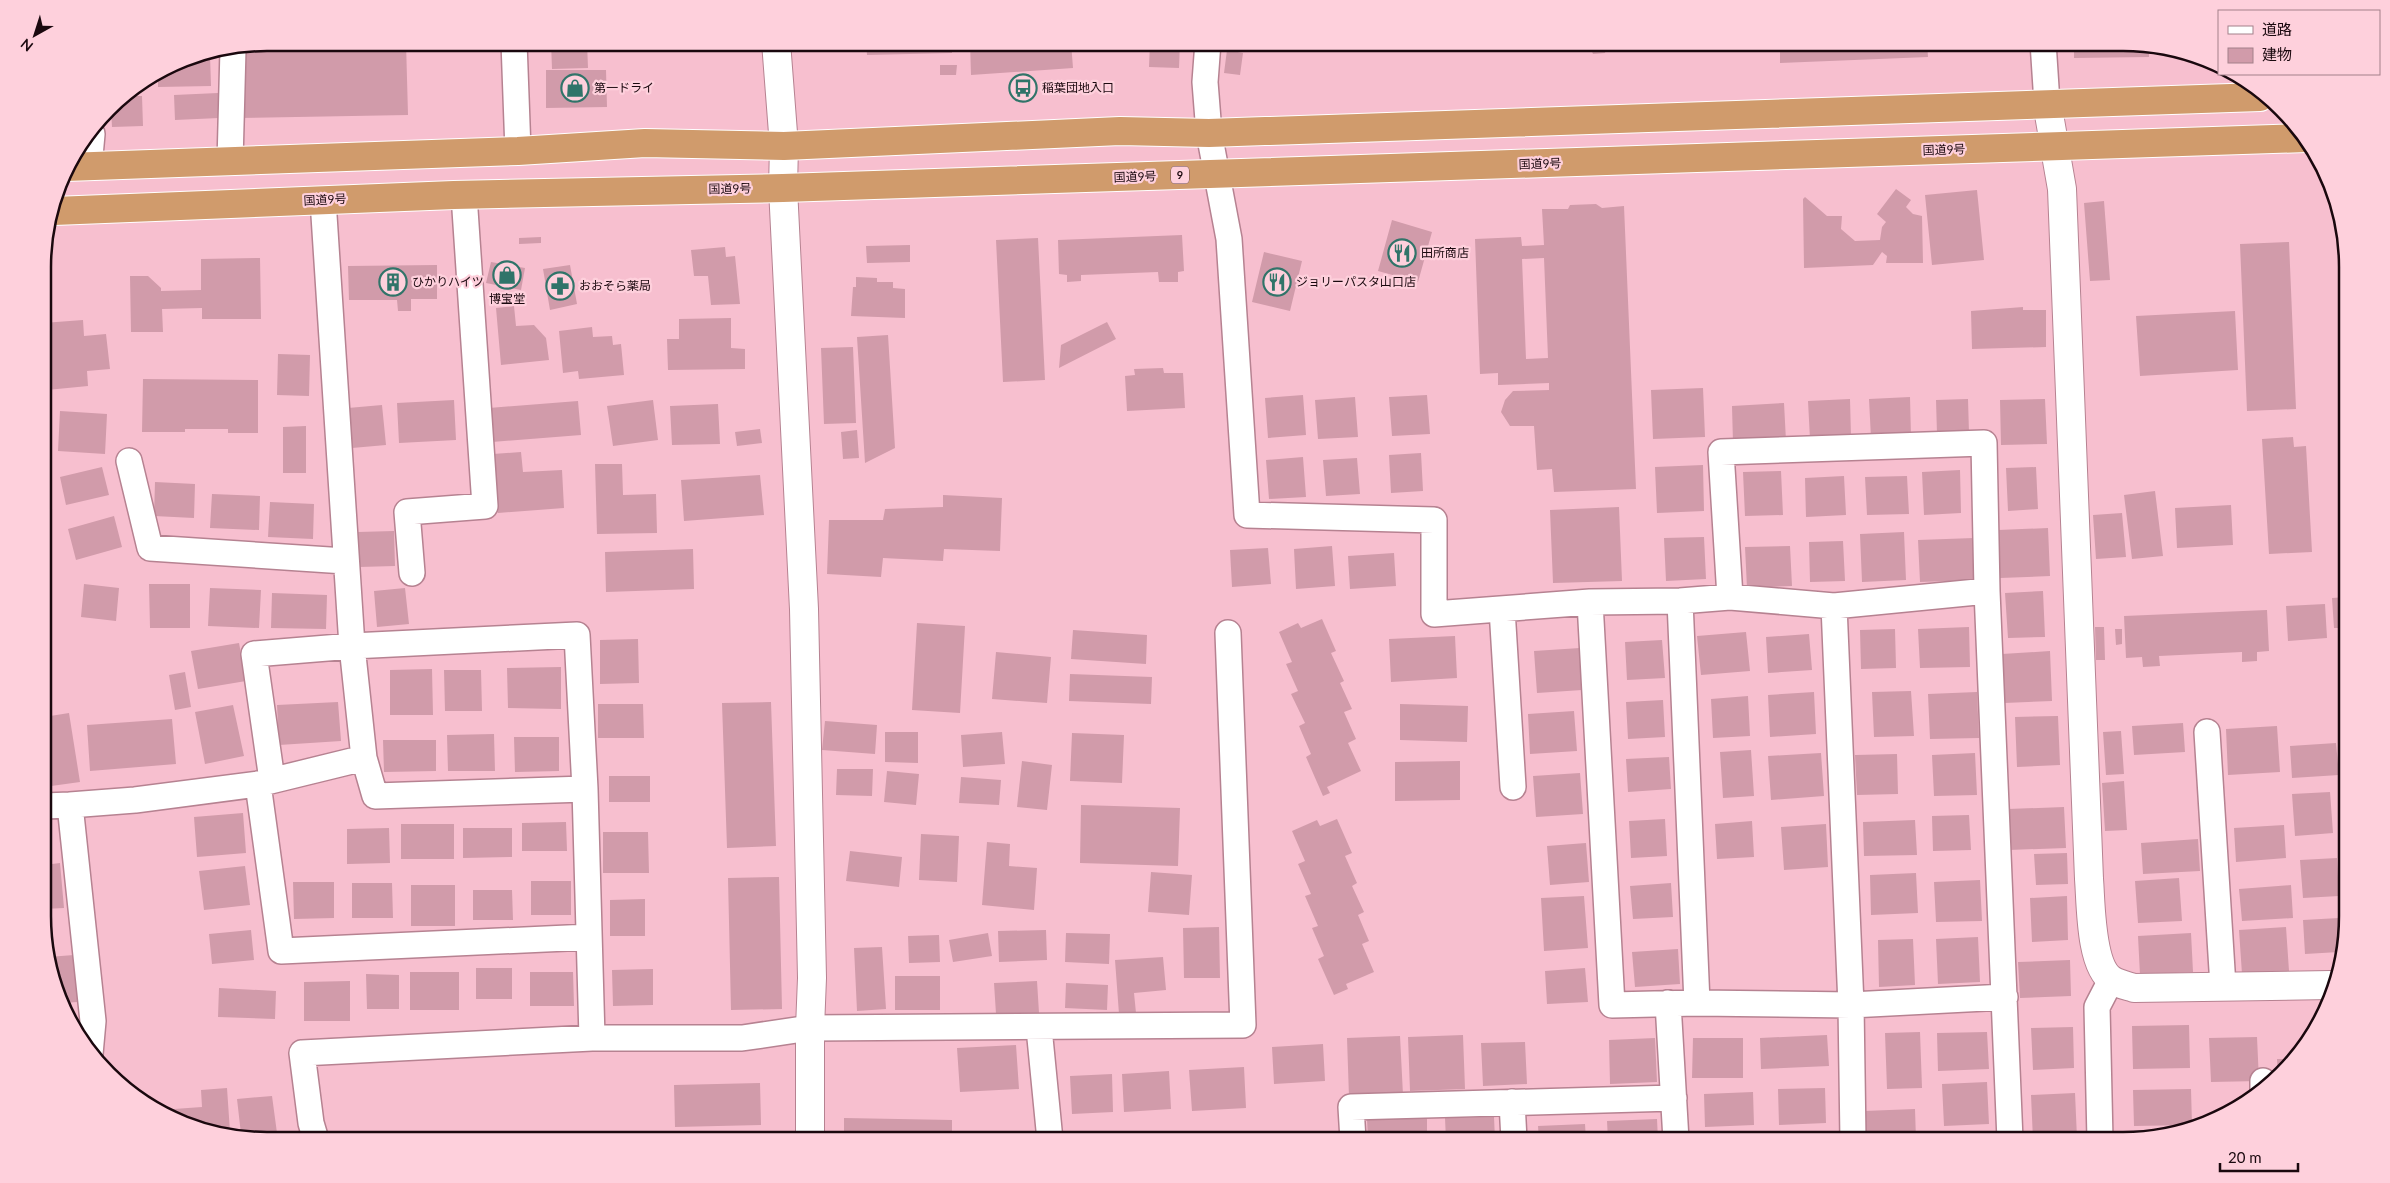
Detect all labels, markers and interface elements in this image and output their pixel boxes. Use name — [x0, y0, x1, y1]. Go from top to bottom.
north arrow — [10, 10, 60, 60]
legend — [2218, 10, 2380, 75]
text: 道路 — [2262, 20, 2292, 38]
text: N — [17, 35, 36, 55]
text: 建物 — [2262, 45, 2292, 63]
shop icon: 第一ドライ — [560, 73, 590, 103]
bus stop icon: 稲葉団地入口 — [1008, 73, 1038, 103]
place label: 第一ドライ — [594, 80, 654, 95]
place label: 稲葉団地入口 — [1042, 80, 1114, 95]
street label: 国道9号 — [1922, 141, 1966, 158]
street label: 国道9号 — [1518, 155, 1562, 172]
road number: 9 — [1171, 166, 1189, 184]
street label: 国道9号 — [1113, 168, 1157, 185]
street label: 国道9号 — [708, 181, 752, 196]
street label: 国道9号 — [303, 191, 347, 208]
restaurant icon: 田所商店 — [1387, 238, 1417, 268]
place label: 田所商店 — [1421, 245, 1469, 260]
shop icon: 博宝堂 — [492, 260, 522, 290]
building icon: ひかりハイツ — [378, 267, 408, 297]
restaurant icon: ジョリーパスタ山口店 — [1262, 267, 1292, 297]
pharmacy icon: おおそら薬局 — [545, 271, 575, 301]
place label: ひかりハイツ — [412, 274, 484, 289]
place label: ジョリーパスタ山口店 — [1296, 274, 1416, 289]
place label: おおそら薬局 — [579, 278, 651, 293]
place label: 博宝堂 — [489, 291, 525, 306]
scale bar — [2220, 1140, 2298, 1172]
text: 20 m — [2228, 1148, 2262, 1166]

